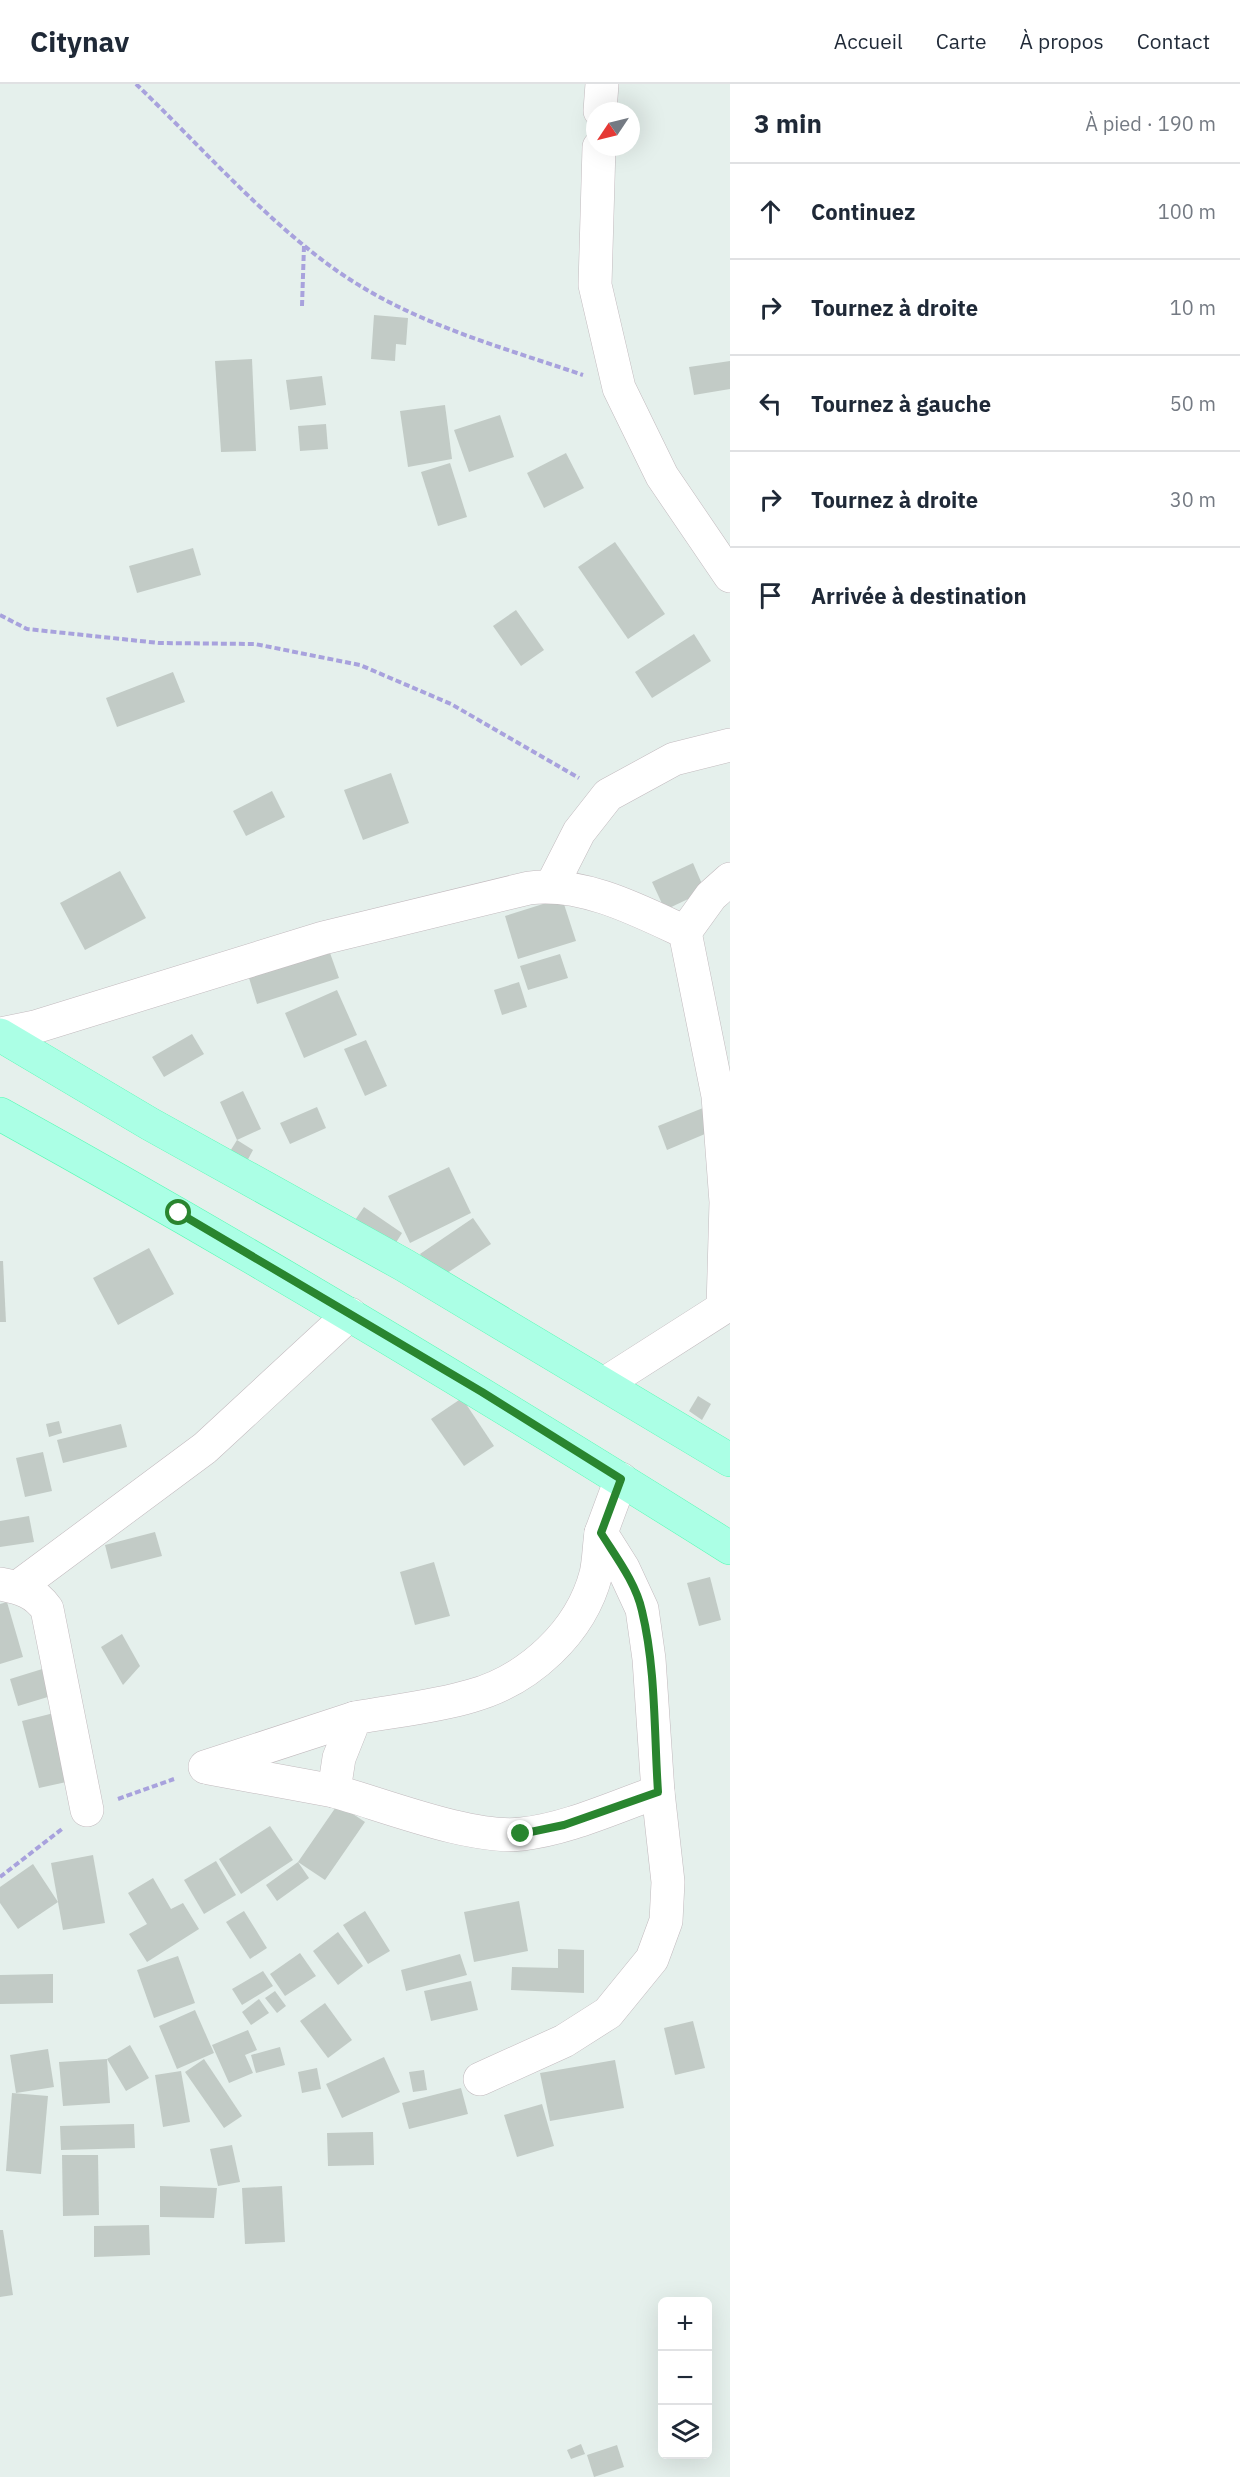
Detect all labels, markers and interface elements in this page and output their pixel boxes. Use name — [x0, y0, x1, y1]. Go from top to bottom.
text: Citynav — [30, 23, 129, 60]
text: Accueil — [834, 27, 903, 55]
text: Carte — [936, 27, 987, 55]
text: À propos — [1020, 27, 1104, 55]
text: Contact — [1137, 27, 1210, 55]
north arrow — [586, 102, 640, 156]
text: 3 min — [754, 106, 822, 140]
text: À pied · 190 m — [1085, 110, 1216, 137]
icon: ahead — [754, 195, 787, 228]
text: Continuez — [811, 197, 915, 226]
text: 100 m — [1158, 198, 1216, 225]
icon: right — [754, 291, 787, 324]
text: Tournez à droite — [811, 293, 978, 322]
text: 10 m — [1170, 294, 1216, 321]
icon: left — [754, 387, 787, 420]
text: Tournez à gauche — [811, 389, 991, 418]
text: 50 m — [1170, 390, 1216, 417]
icon: right — [754, 483, 787, 516]
text: Tournez à droite — [811, 485, 978, 514]
text: 30 m — [1170, 486, 1216, 513]
icon: arrive — [754, 579, 787, 612]
text: Arrivée à destination — [811, 581, 1027, 610]
route start — [165, 1199, 191, 1225]
route end — [507, 1820, 533, 1846]
map controls — [658, 2297, 712, 2459]
button: + — [658, 2297, 712, 2351]
button: − — [658, 2351, 712, 2405]
button: layers — [658, 2405, 712, 2459]

